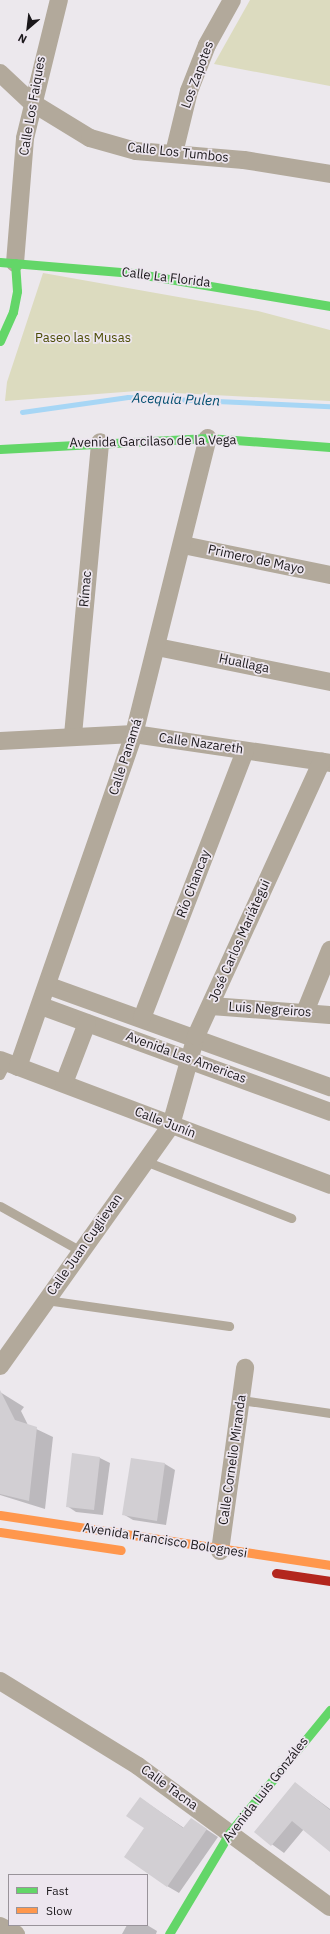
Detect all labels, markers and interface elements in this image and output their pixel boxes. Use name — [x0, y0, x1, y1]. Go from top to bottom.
north arrow — [8, 8, 48, 48]
text: N — [16, 31, 29, 47]
street label: Los Zapotes — [179, 39, 217, 111]
street label: Calle Los Faiques — [17, 55, 49, 157]
street label: Calle Los Tumbos — [126, 140, 230, 166]
street label: Calle La Florida — [121, 265, 211, 291]
park label: Paseo las Musas — [35, 330, 131, 346]
water label: Acequia Pulen — [132, 389, 220, 409]
street label: Avenida Garcilaso de la Vega — [69, 433, 237, 451]
street label: Primero de Mayo — [206, 542, 306, 578]
street label: Rímac — [77, 570, 95, 608]
street label: Huallaga — [217, 651, 271, 677]
street label: Calle Panamá — [106, 717, 146, 797]
street label: Calle Nazareth — [158, 730, 244, 758]
street label: Río Chancay — [174, 848, 214, 920]
street label: José Carlos Mariátegui — [206, 878, 274, 1004]
street label: Luis Negreiros — [228, 999, 312, 1021]
street label: Avenida Las Americas — [124, 1029, 248, 1087]
street label: Calle Junín — [132, 1104, 198, 1142]
street label: Calle Juan Cuglievan — [44, 1191, 126, 1299]
street label: Calle Cornelio Miranda — [216, 1394, 250, 1526]
street label: Avenida Francisco Bolognesi — [82, 1520, 248, 1562]
street label: Avenida Luis Gonzáles — [220, 1734, 312, 1846]
street label: Calle Tacna — [137, 1762, 201, 1814]
legend — [8, 1874, 148, 1926]
text: Fast — [46, 1883, 69, 1898]
text: Slow — [46, 1903, 72, 1918]

